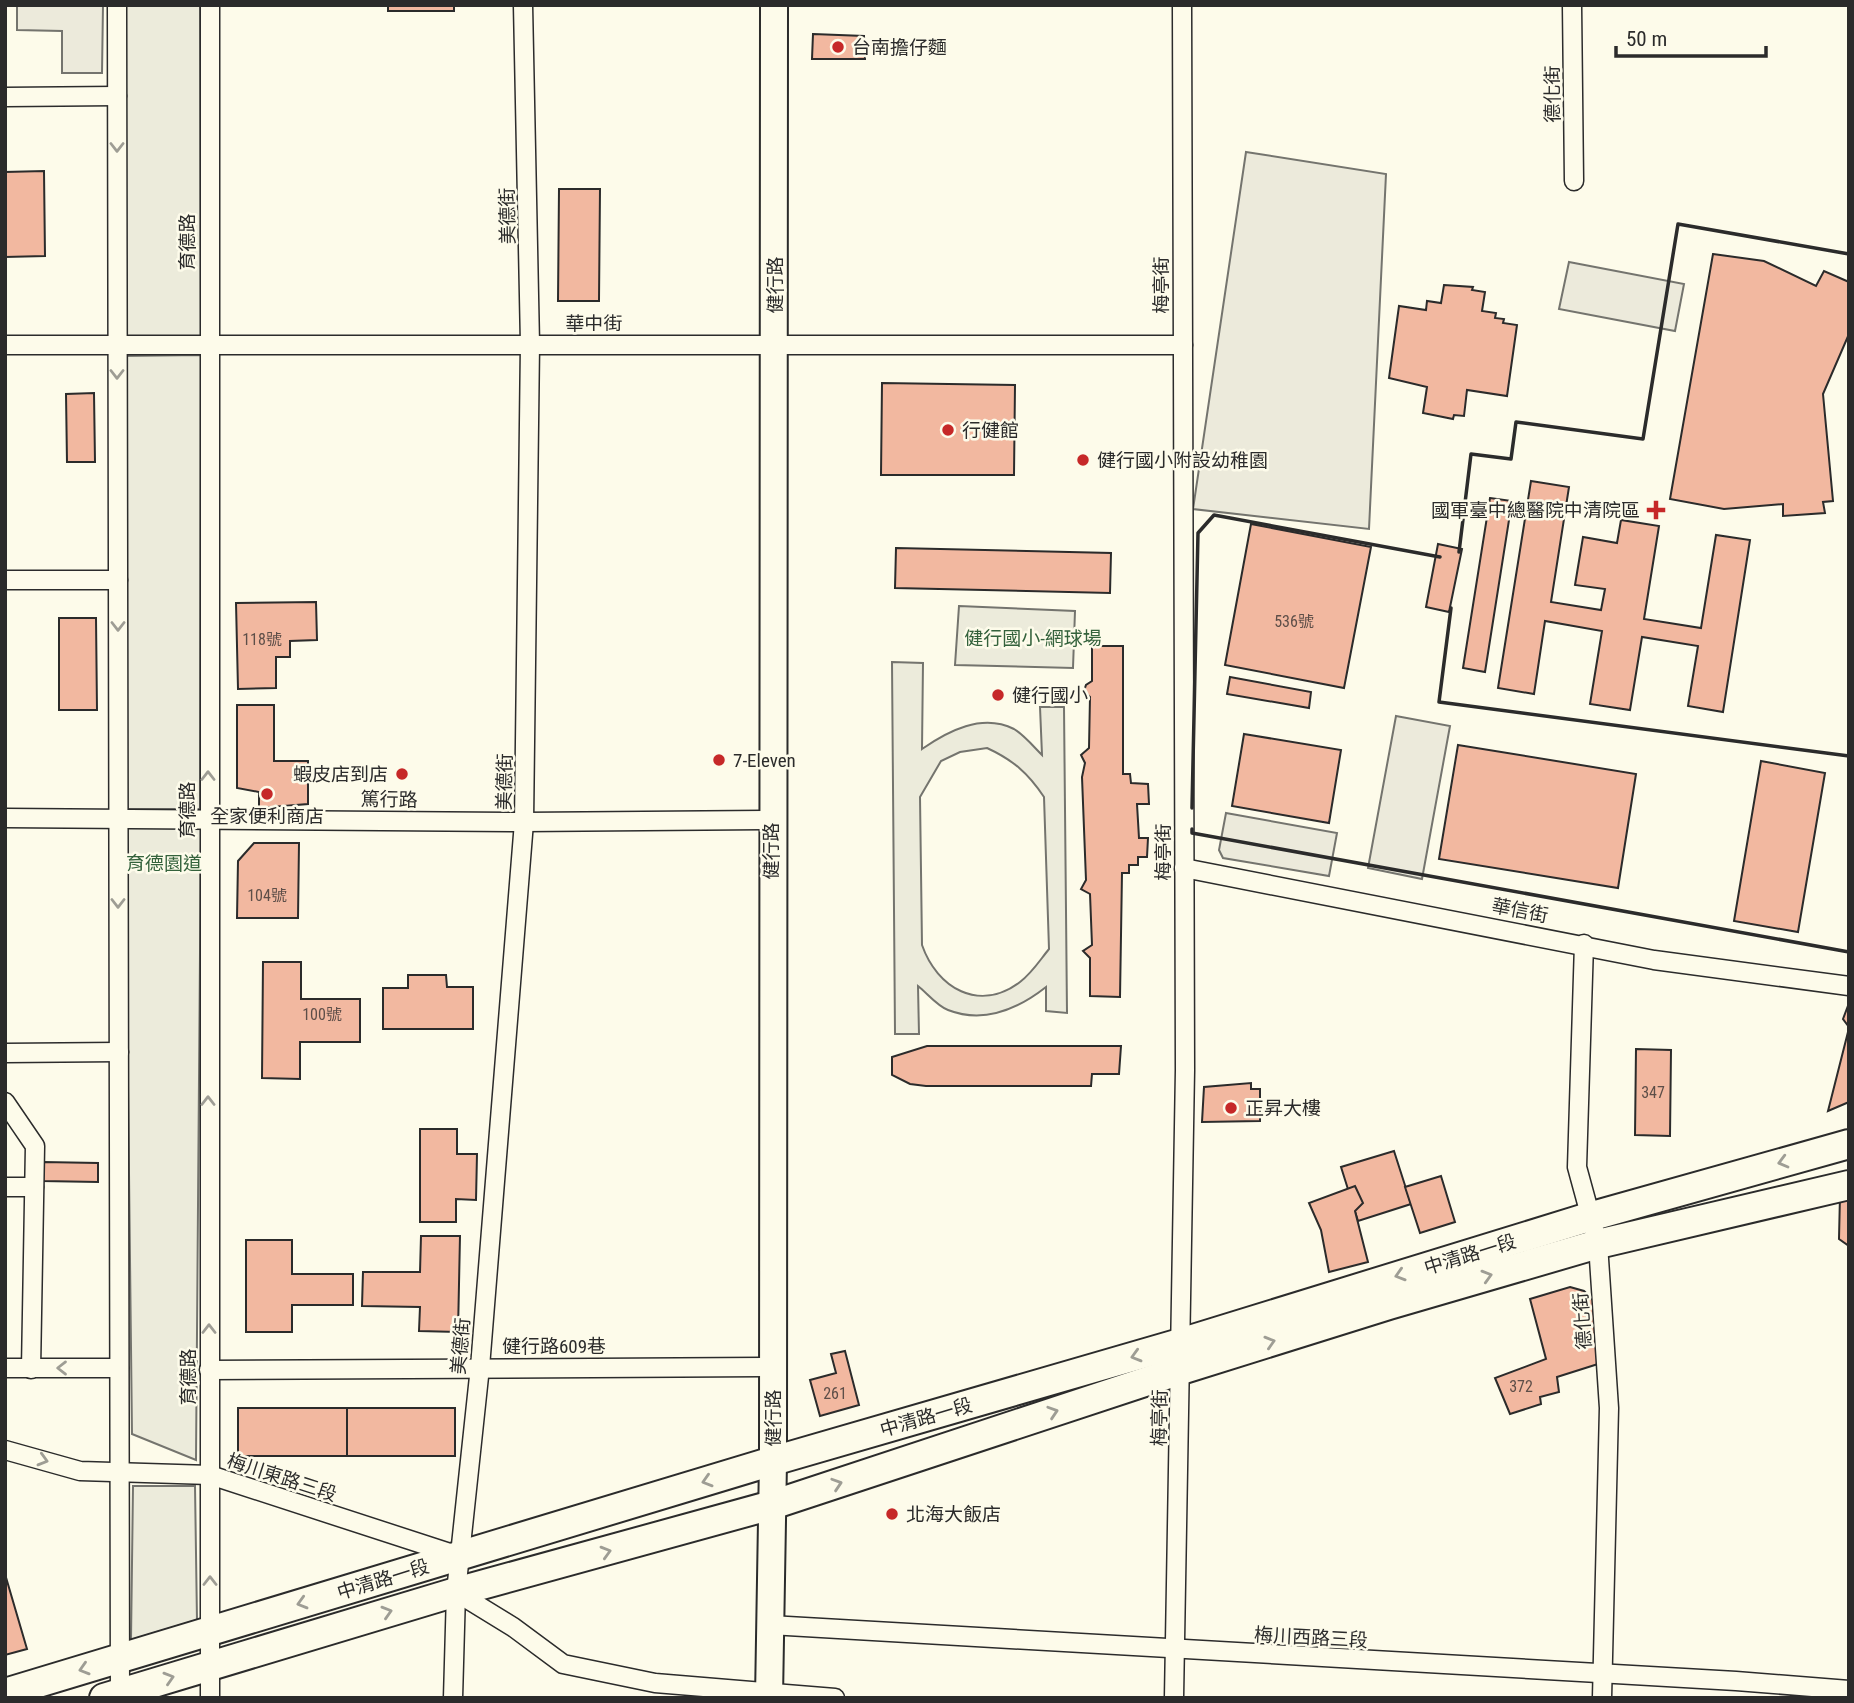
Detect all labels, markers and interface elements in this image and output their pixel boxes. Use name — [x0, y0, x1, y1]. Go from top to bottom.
scale bar — [1616, 14, 1766, 58]
text: 50 m — [1626, 27, 1667, 51]
place label: 台南擔仔麵 — [852, 36, 947, 59]
marker: 台南擔仔麵 — [830, 39, 846, 55]
street label: 德化街 — [1541, 65, 1564, 123]
one-way arrow — [109, 142, 125, 153]
street label: 美德街 — [496, 187, 519, 245]
street label: 育德路 — [176, 213, 199, 271]
street label: 健行路 — [764, 256, 787, 314]
street label: 梅亭街 — [1150, 256, 1173, 314]
street label: 華中街 — [565, 312, 623, 335]
one-way arrow — [109, 370, 125, 380]
place label: 行健館 — [962, 419, 1019, 442]
marker: 行健館 — [940, 422, 956, 438]
place label: 健行國小附設幼稚園 — [1097, 449, 1268, 472]
marker: 健行國小附設幼稚園 — [1075, 452, 1091, 468]
place label: 國軍臺中總醫院中清院區 — [1431, 499, 1640, 522]
marker: 國軍臺中總醫院中清院區 — [1646, 500, 1666, 520]
house number: 536號 — [1274, 612, 1314, 631]
one-way arrow — [110, 622, 126, 632]
park label: 健行國小-網球場 — [964, 627, 1102, 650]
house number: 118號 — [242, 630, 282, 649]
place label: 健行國小 — [1012, 684, 1088, 707]
marker: 健行國小 — [990, 687, 1006, 703]
place label: 7-Eleven — [733, 749, 796, 772]
marker: 7-Eleven — [711, 752, 727, 768]
street label: 美德街 — [493, 753, 516, 811]
place label: 蝦皮店到店 — [293, 763, 388, 786]
marker: 蝦皮店到店 — [394, 766, 410, 782]
one-way arrow — [200, 770, 216, 780]
street label: 育德路 — [176, 781, 199, 839]
marker: 全家便利商店 — [259, 786, 275, 802]
street label: 篤行路 — [360, 788, 418, 811]
place label: 全家便利商店 — [210, 805, 324, 828]
street label: 健行路 — [760, 822, 783, 880]
street label: 梅亭街 — [1152, 823, 1175, 881]
park label: 育德園道 — [126, 852, 202, 875]
house number: 104號 — [247, 886, 287, 905]
street label: 華信街 — [1490, 894, 1550, 927]
one-way arrow — [110, 898, 126, 909]
house number: 100號 — [302, 1005, 342, 1024]
house number: 347 — [1641, 1083, 1665, 1102]
one-way arrow — [200, 1095, 216, 1106]
place label: 正昇大樓 — [1245, 1097, 1321, 1120]
marker: 正昇大樓 — [1223, 1100, 1239, 1116]
one-way arrow — [1777, 1154, 1789, 1168]
street label: 中清路一段 — [1421, 1230, 1519, 1279]
one-way arrow — [1395, 1267, 1407, 1281]
one-way arrow — [1481, 1270, 1493, 1285]
street label: 德化街 — [1569, 1292, 1596, 1350]
street label: 美德街 — [447, 1317, 474, 1375]
one-way arrow — [201, 1323, 217, 1333]
street label: 健行路609巷 — [502, 1335, 606, 1358]
one-way arrow — [1263, 1336, 1275, 1351]
street label: 育德路 — [177, 1348, 200, 1406]
one-way arrow — [1130, 1348, 1142, 1362]
one-way arrow — [56, 1361, 67, 1376]
house number: 372 — [1509, 1377, 1533, 1396]
house number: 261 — [823, 1384, 847, 1403]
street label: 健行路 — [762, 1389, 785, 1447]
street label: 梅亭街 — [1148, 1389, 1171, 1447]
street label: 中清路一段 — [877, 1393, 975, 1442]
one-way arrow — [1046, 1406, 1059, 1420]
street label: 梅川東路三段 — [224, 1449, 340, 1506]
one-way arrow — [37, 1452, 49, 1467]
one-way arrow — [702, 1473, 714, 1488]
one-way arrow — [831, 1477, 843, 1492]
place label: 北海大飯店 — [906, 1503, 1001, 1526]
marker: 北海大飯店 — [884, 1506, 900, 1522]
one-way arrow — [600, 1546, 612, 1560]
street label: 中清路一段 — [334, 1555, 432, 1604]
one-way arrow — [202, 1575, 218, 1585]
one-way arrow — [296, 1595, 308, 1610]
one-way arrow — [381, 1606, 393, 1621]
street label: 梅川西路三段 — [1253, 1623, 1369, 1652]
one-way arrow — [78, 1660, 90, 1675]
one-way arrow — [162, 1672, 175, 1686]

